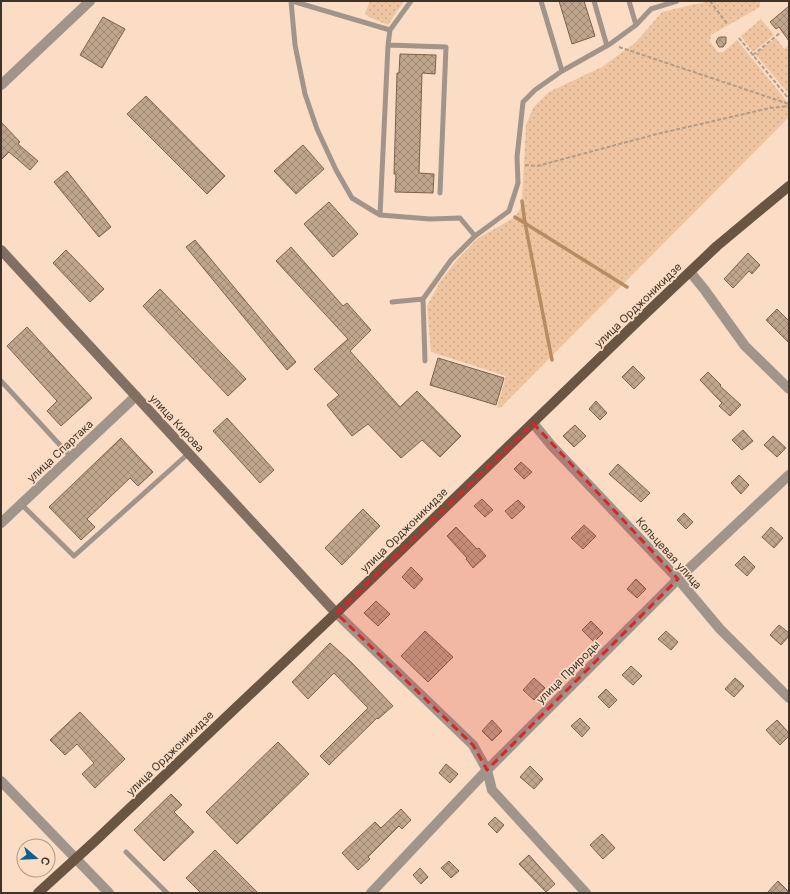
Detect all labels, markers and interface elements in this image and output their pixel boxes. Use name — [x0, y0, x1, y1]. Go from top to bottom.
street label: улица Орджоникидзе — [591, 260, 685, 350]
street label: улица Кирова — [147, 391, 207, 455]
street label: улица Спартака — [24, 417, 96, 485]
street label: улица Орджоникидзе — [357, 485, 451, 575]
street label: Кольцевая улица — [633, 514, 705, 592]
street label: улица Природы — [533, 637, 603, 707]
street label: улица Орджоникидзе — [123, 708, 217, 798]
north arrow — [16, 838, 56, 878]
text: С — [38, 855, 53, 867]

